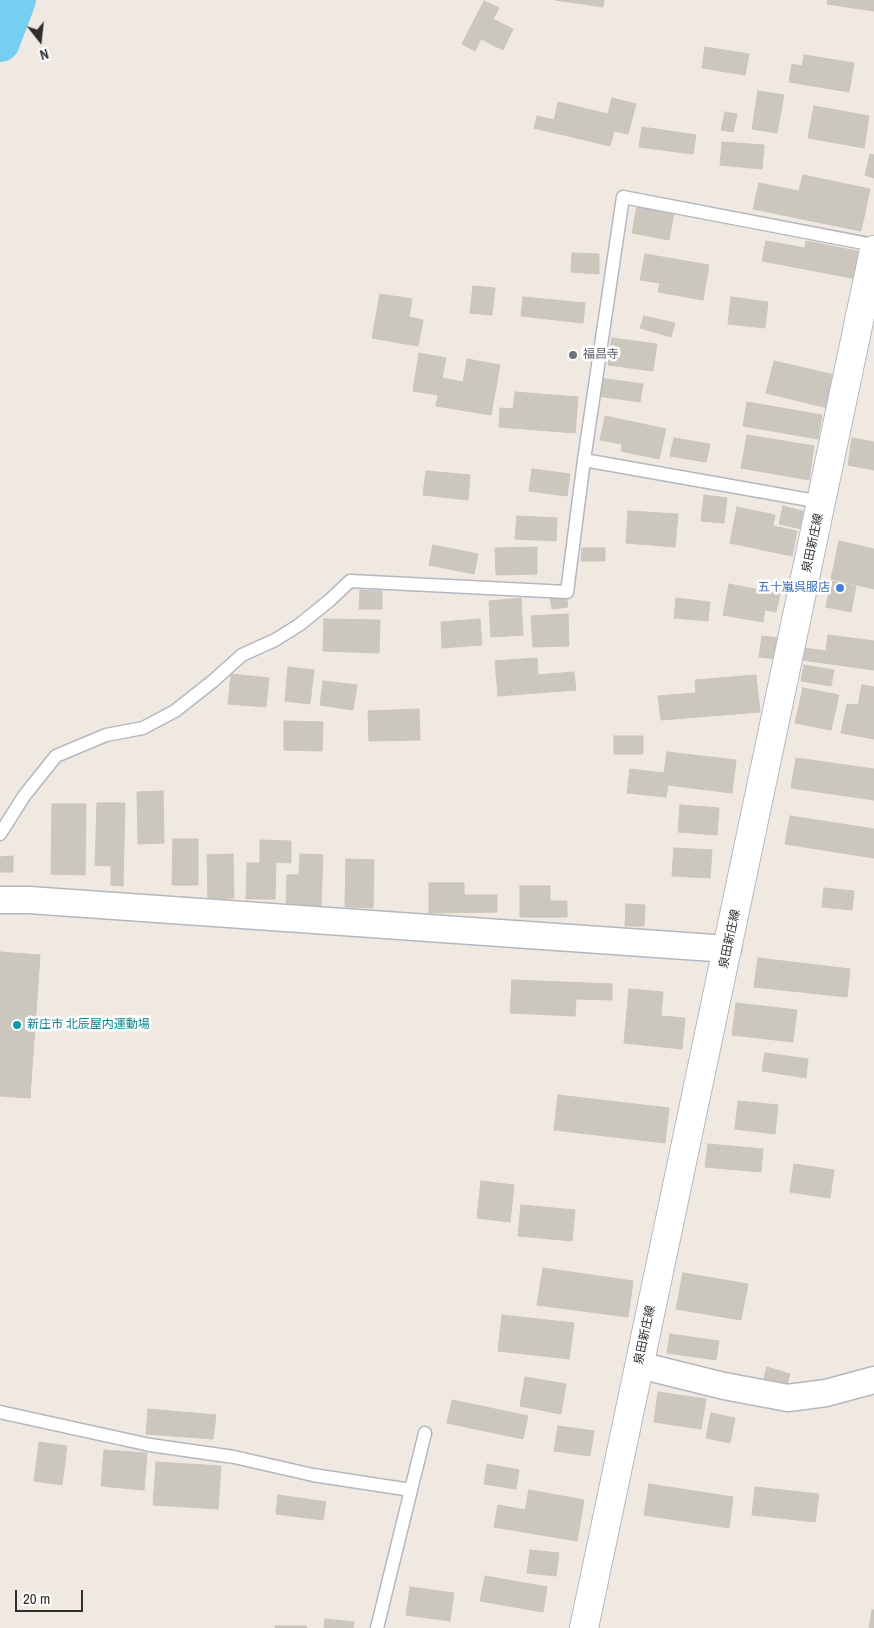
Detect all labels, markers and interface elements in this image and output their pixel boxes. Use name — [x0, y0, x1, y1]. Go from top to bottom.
north arrow — [15, 15, 65, 65]
text: N — [38, 45, 51, 64]
place label: 福昌寺 — [583, 348, 619, 362]
marker: 福昌寺 — [567, 349, 579, 361]
street label: 泉田新庄線 — [800, 512, 826, 574]
place label: 五十嵐呉服店 — [758, 581, 830, 595]
marker: 五十嵐呉服店 — [834, 582, 846, 594]
street label: 泉田新庄線 — [717, 908, 743, 970]
place label: 新庄市 北辰屋内運動場 — [27, 1018, 150, 1032]
marker: 新庄市 北辰屋内運動場 — [11, 1019, 23, 1031]
street label: 泉田新庄線 — [632, 1304, 658, 1366]
scale bar — [18, 1580, 85, 1612]
text: 20 m — [23, 1588, 50, 1609]

